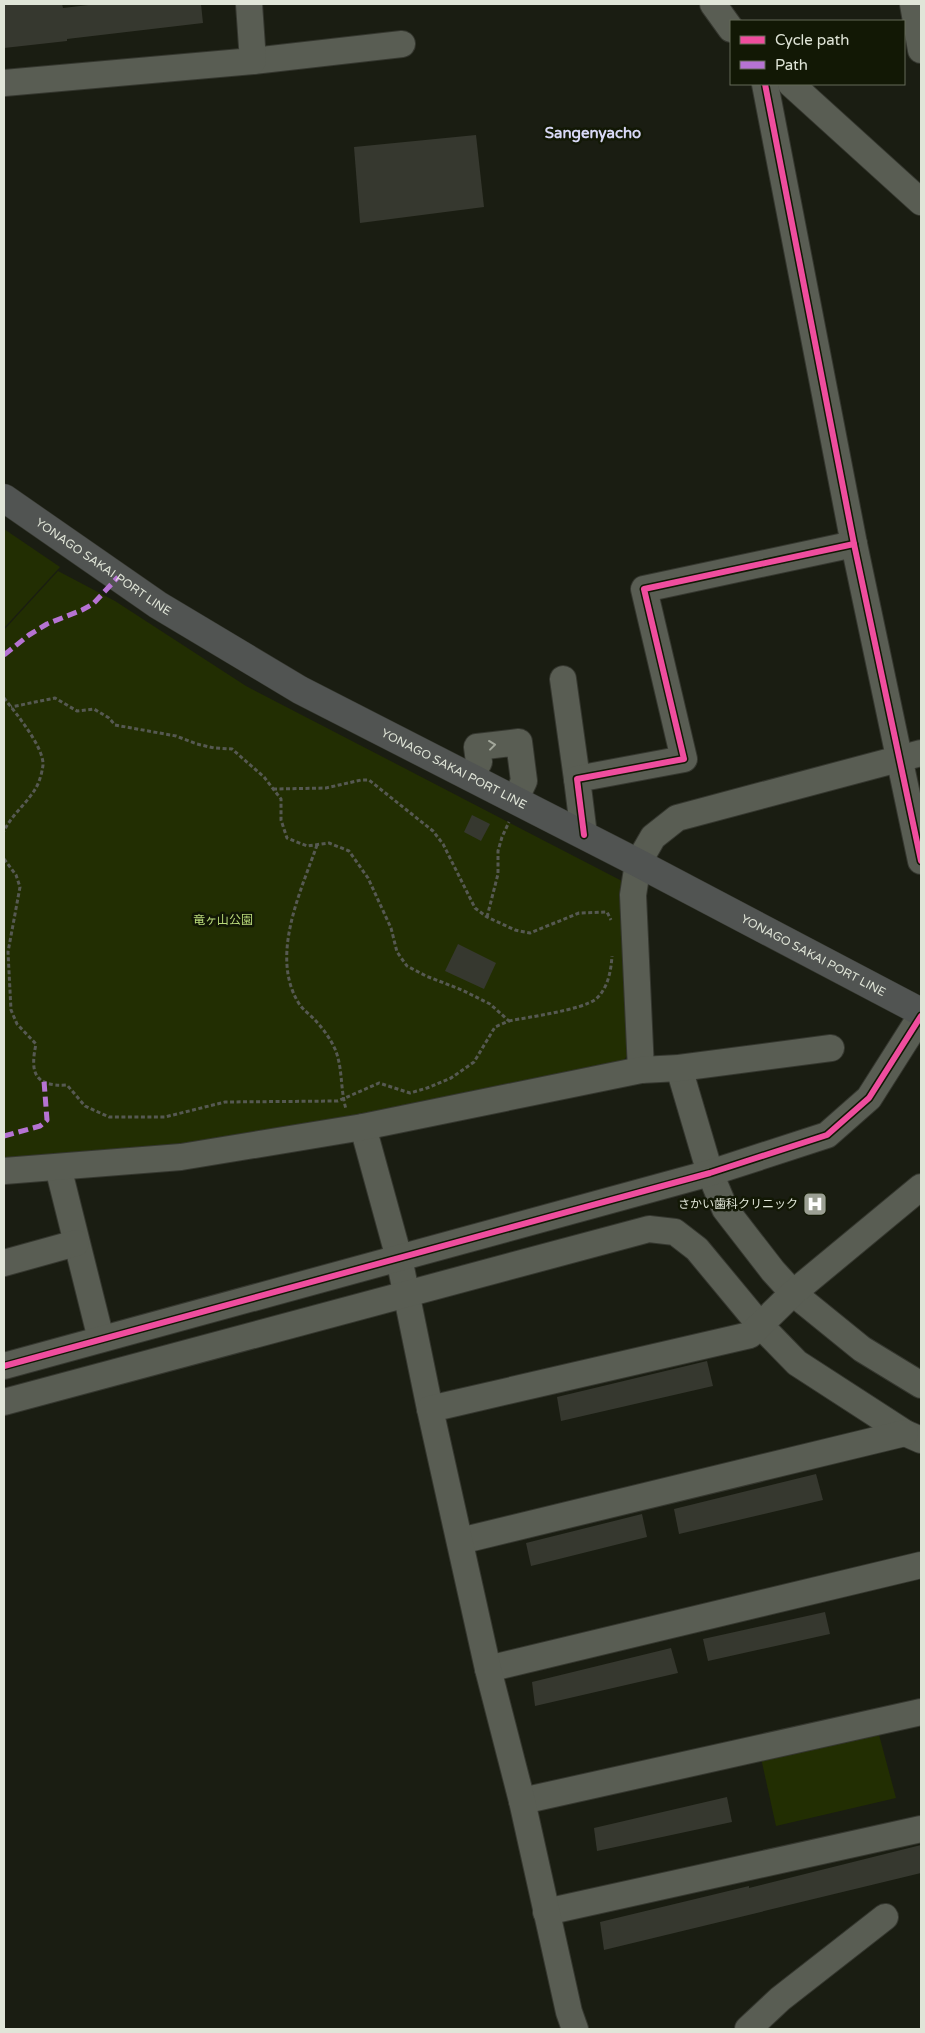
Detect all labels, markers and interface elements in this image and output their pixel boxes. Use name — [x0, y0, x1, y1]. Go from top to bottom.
legend — [730, 20, 905, 85]
text: Cycle path — [775, 31, 849, 49]
text: Path — [775, 56, 808, 74]
district label: Sangenyacho — [545, 124, 641, 143]
street label: YONAGO SAKAI PORT LINE — [33, 515, 174, 619]
street label: YONAGO SAKAI PORT LINE — [379, 726, 529, 812]
one-way arrow — [489, 740, 497, 751]
street label: YONAGO SAKAI PORT LINE — [739, 912, 889, 999]
park label: 竜ヶ山公園 — [193, 913, 253, 927]
hospital icon: さかい歯科クリニック — [802, 1191, 828, 1217]
place label: さかい歯科クリニック — [678, 1197, 798, 1211]

